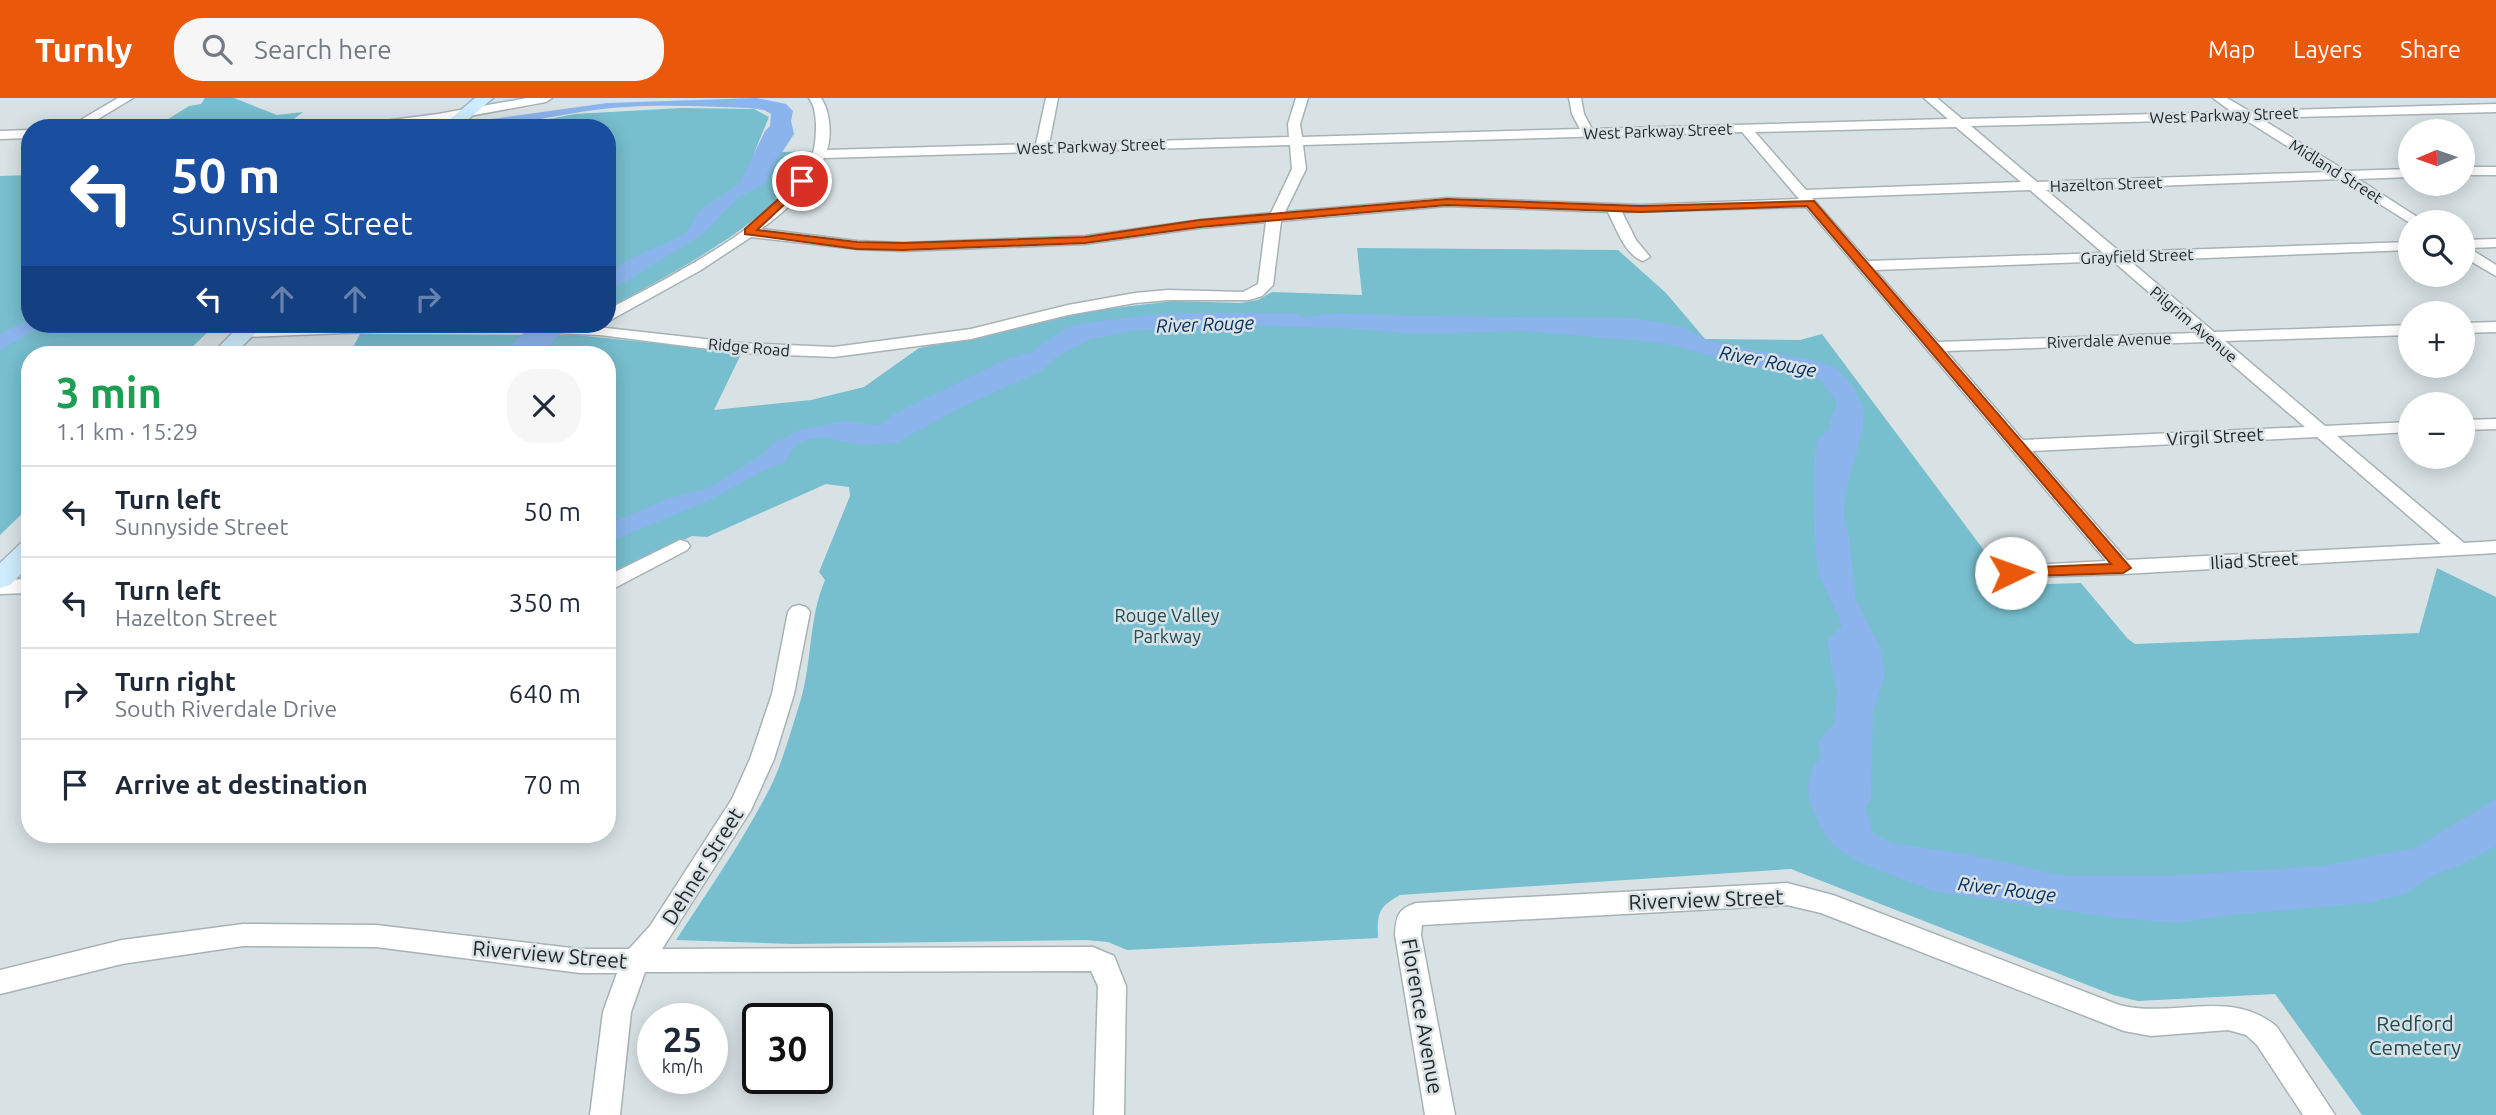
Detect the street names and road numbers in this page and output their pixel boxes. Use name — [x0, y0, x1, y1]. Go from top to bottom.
street label: West Parkway Street — [2149, 103, 2299, 127]
street label: West Parkway Street — [1583, 119, 1733, 143]
street label: West Parkway Street — [1016, 134, 1166, 158]
street label: Midland Street — [2286, 135, 2387, 207]
street label: Hazelton Street — [2049, 173, 2163, 195]
street label: Grayfield Street — [2080, 245, 2195, 267]
street label: Pilgrim Avenue — [2147, 282, 2241, 366]
street label: Riverdale Avenue — [2046, 329, 2172, 351]
street label: Ridge Road — [707, 334, 791, 360]
street label: Virgil Street — [2166, 423, 2264, 449]
street label: Iliad Street — [2210, 548, 2298, 572]
street label: Dehner Street — [656, 803, 748, 929]
street label: Riverview Street — [1628, 884, 1784, 914]
street label: Riverview Street — [472, 935, 628, 973]
street label: Florence Avenue — [1398, 937, 1448, 1095]

